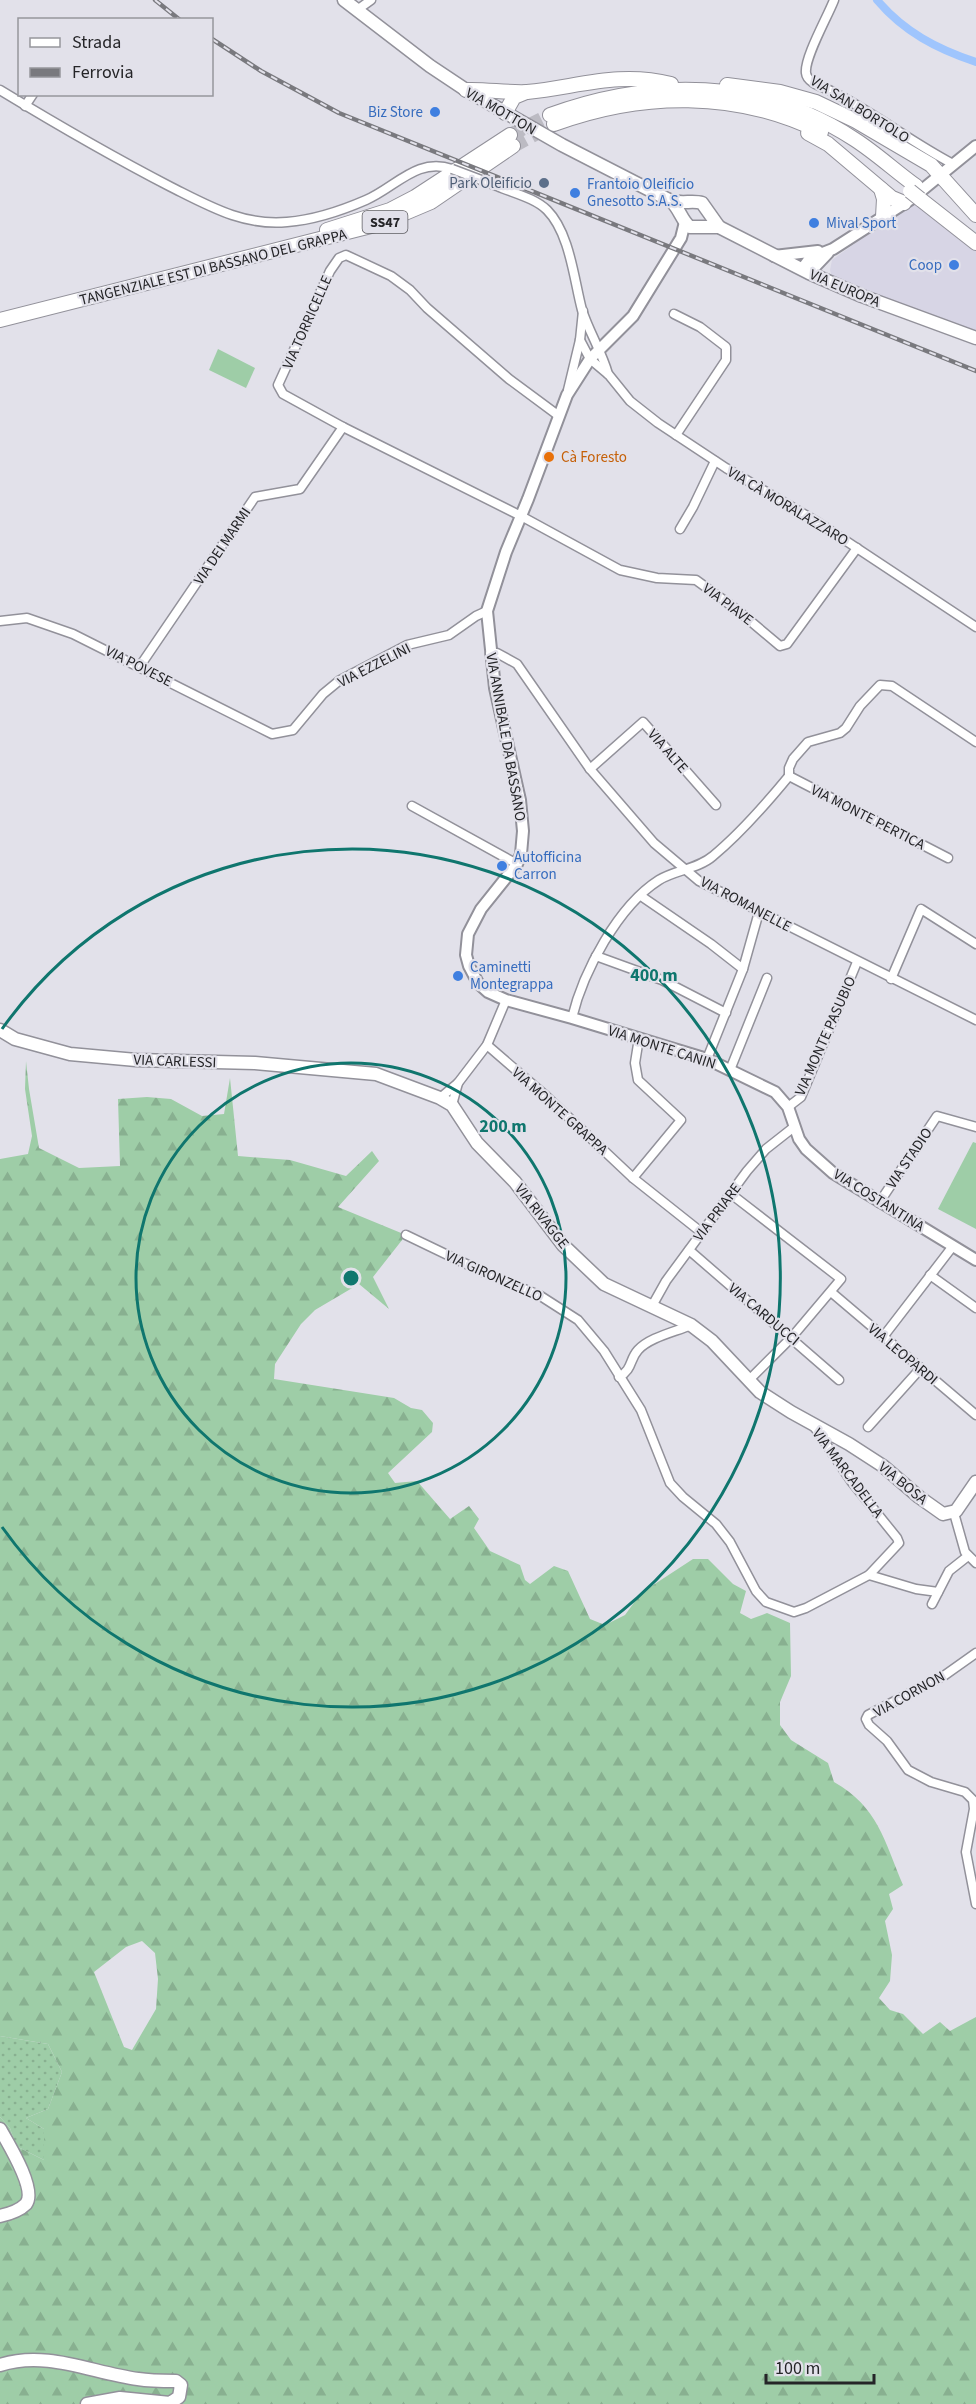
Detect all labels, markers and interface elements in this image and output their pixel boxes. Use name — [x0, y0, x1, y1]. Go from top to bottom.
legend — [18, 18, 213, 96]
text: Strada — [72, 30, 121, 55]
text: Ferrovia — [72, 60, 133, 85]
street label: VIA SAN BORTOLO — [806, 71, 913, 148]
street label: VIA MOTTON — [461, 83, 540, 140]
place label: Biz Store — [368, 102, 423, 123]
marker: Biz Store — [428, 105, 442, 119]
place label: Park Oleificio — [449, 173, 532, 194]
place label: Frantoio Oleificio Gnesotto S.A.S. — [587, 174, 694, 212]
marker: Park Oleificio — [537, 176, 551, 190]
marker: Frantoio Oleificio Gnesotto S.A.S. — [568, 186, 582, 200]
road number: SS47 — [362, 211, 408, 233]
place label: Mival Sport — [826, 213, 896, 234]
marker: Mival Sport — [807, 216, 821, 230]
street label: TANGENZIALE EST DI BASSANO DEL GRAPPA — [77, 224, 350, 311]
place label: Coop — [909, 255, 942, 276]
marker: Coop — [947, 258, 961, 272]
street label: VIA EUROPA — [806, 264, 884, 313]
street label: VIA TORRICELLE — [277, 272, 338, 372]
place label: Cà Foresto — [561, 447, 627, 468]
marker: Cà Foresto — [542, 450, 556, 464]
street label: VIA CÀ MORALAZZARO — [723, 462, 852, 551]
street label: VIA DEI MARMI — [189, 503, 256, 589]
street label: VIA PIAVE — [698, 578, 758, 631]
street label: VIA EZZELINI — [334, 638, 414, 693]
street label: VIA POVESE — [102, 641, 176, 692]
street label: VIA ANNIBALE DA BASSANO — [480, 651, 531, 823]
street label: VIA ALTE — [643, 725, 693, 778]
street label: VIA MONTE PERTICA — [807, 780, 929, 856]
place label: Autofficina Carron — [514, 847, 582, 885]
marker: Autofficina Carron — [495, 859, 509, 873]
street label: VIA ROMANELLE — [696, 872, 795, 937]
place label: Caminetti Montegrappa — [470, 957, 553, 995]
text: 400 m — [630, 963, 678, 988]
marker: Caminetti Montegrappa — [451, 969, 465, 983]
street label: VIA MONTE PASUBIO — [790, 973, 861, 1099]
street label: VIA MONTE CANIN — [605, 1020, 719, 1075]
street label: VIA CARLESSI — [133, 1050, 217, 1073]
street label: VIA MONTE GRAPPA — [507, 1063, 613, 1161]
text: 200 m — [479, 1114, 527, 1139]
street label: VIA STADIO — [881, 1124, 937, 1193]
street label: VIA COSTANTINA — [829, 1164, 929, 1237]
street label: VIA RIVAGGE — [510, 1179, 574, 1253]
street label: VIA PRIARE — [688, 1179, 746, 1246]
street label: VIA GIRONZELLO — [442, 1246, 546, 1307]
centre of rings — [341, 1268, 361, 1288]
street label: VIA CARDUCCI — [723, 1278, 804, 1351]
street label: VIA LEOPARDI — [863, 1319, 942, 1390]
street label: VIA MARCADELLA — [807, 1424, 889, 1523]
street label: VIA BOSA — [874, 1457, 932, 1510]
street label: VIA CORNON — [870, 1666, 949, 1723]
scale bar — [766, 2347, 874, 2385]
text: 100 m — [775, 2356, 820, 2381]

